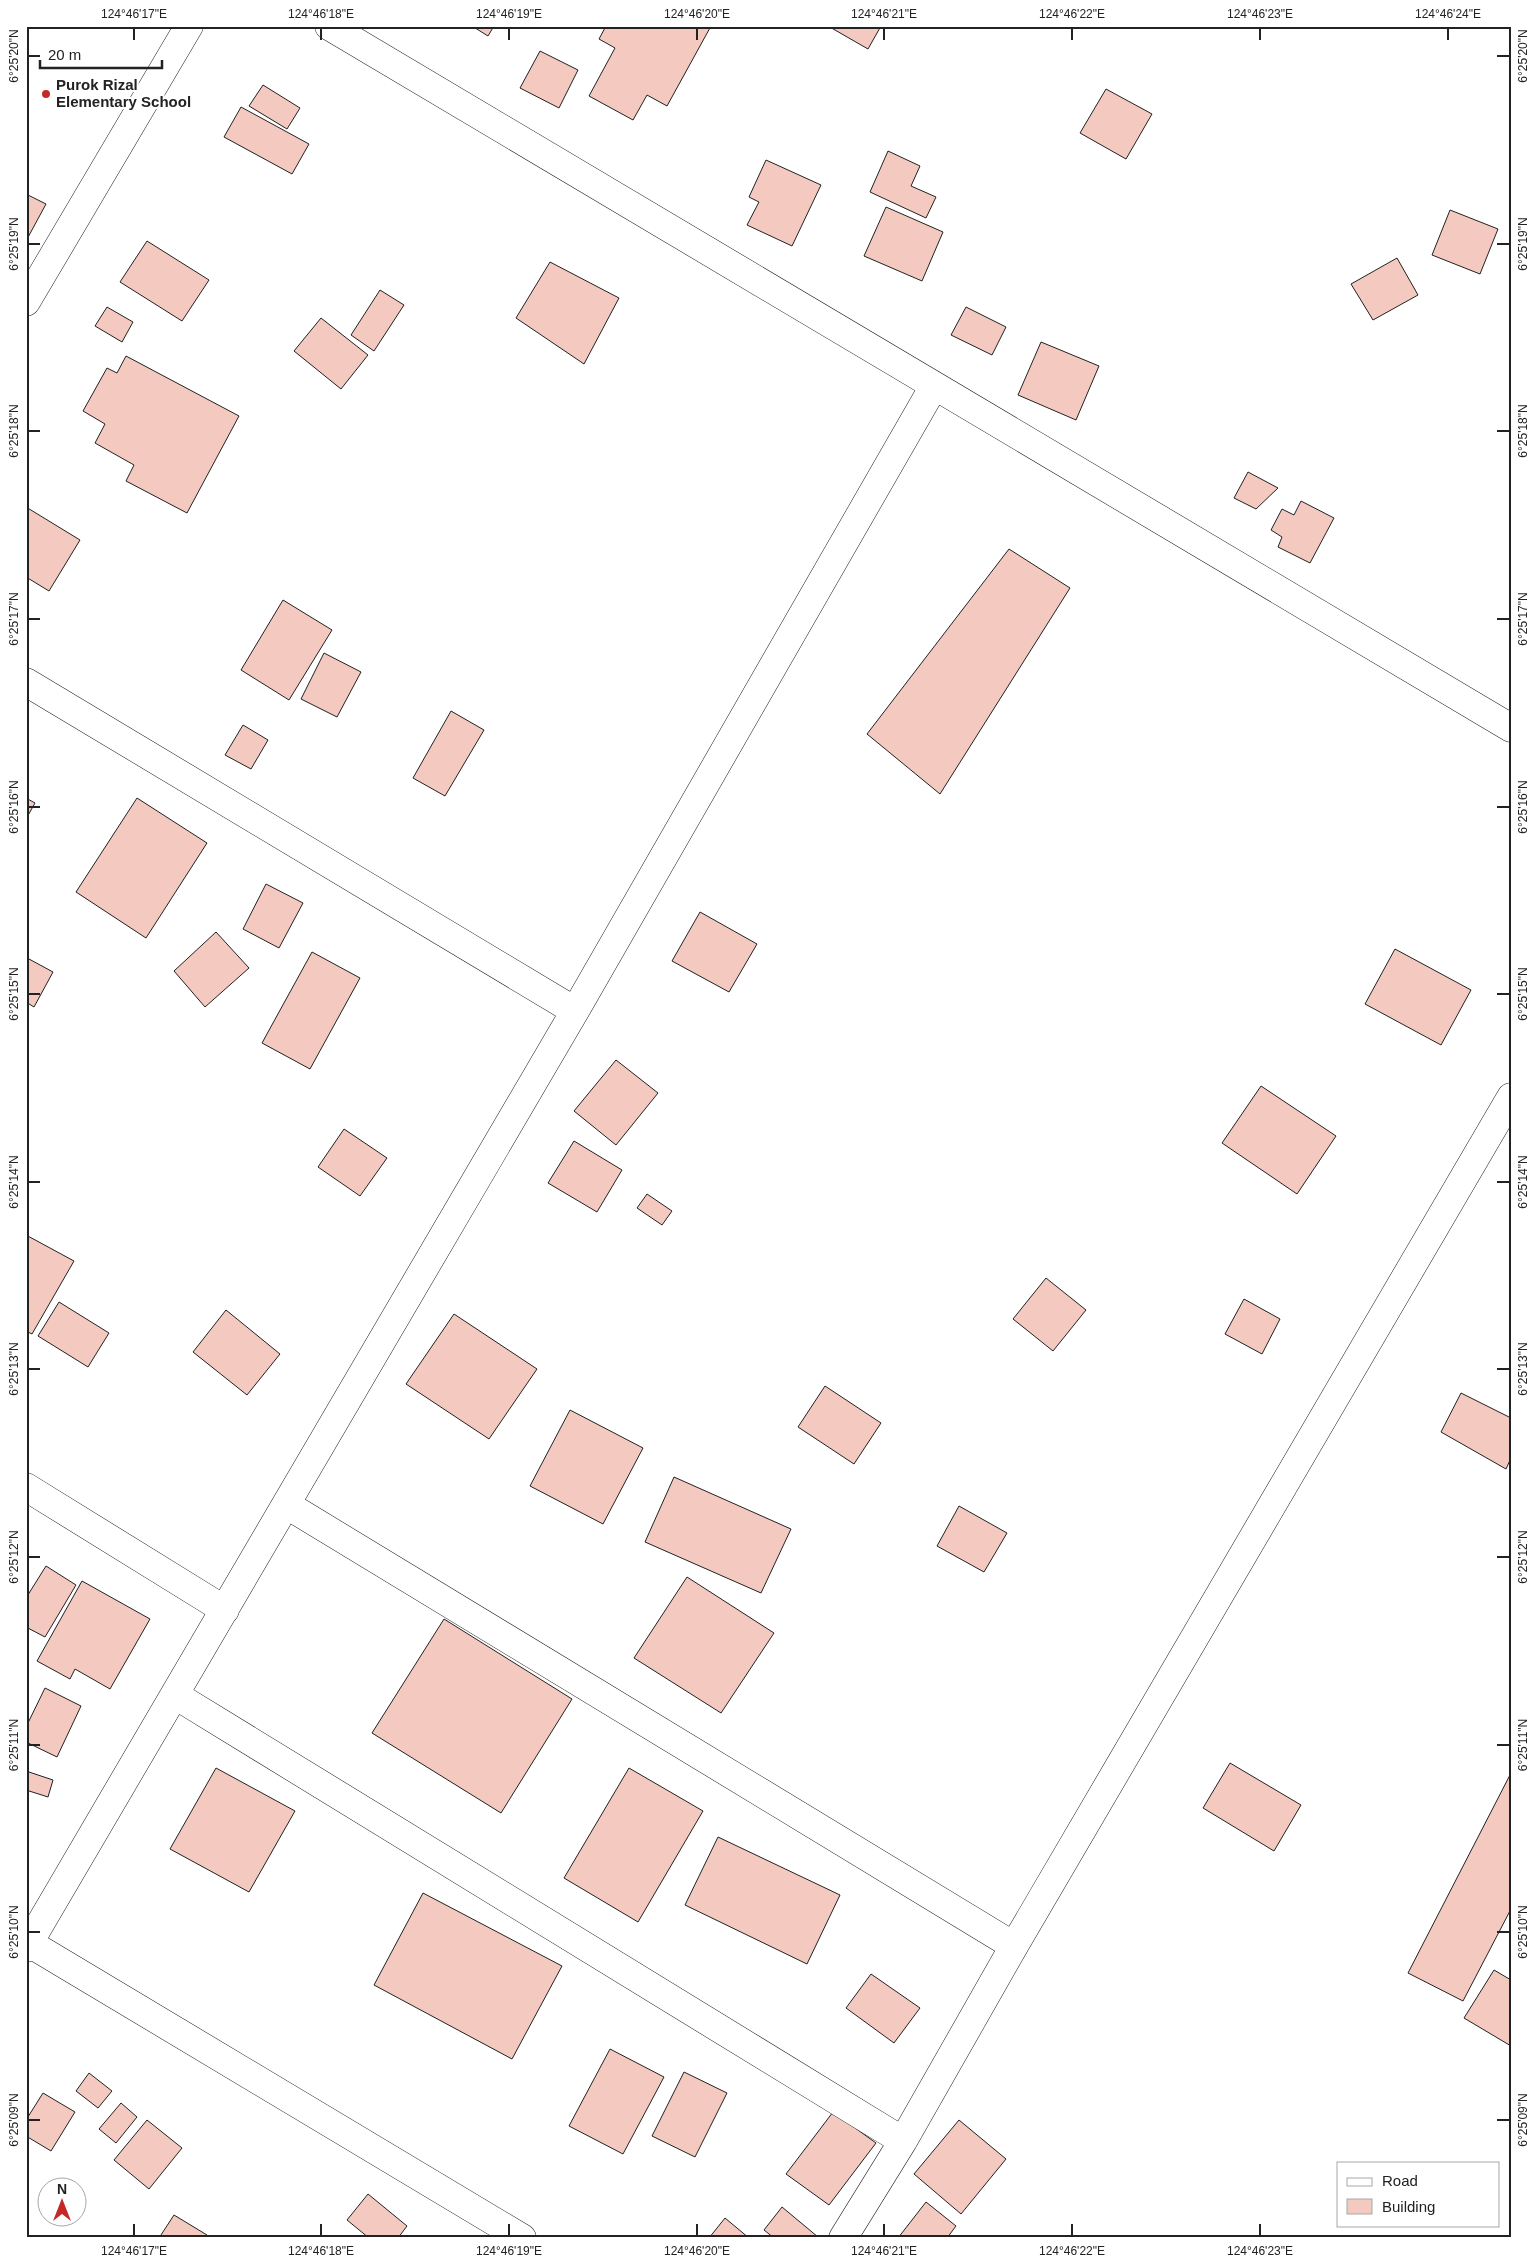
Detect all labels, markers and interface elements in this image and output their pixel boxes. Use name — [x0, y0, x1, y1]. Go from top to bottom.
text: 124°46'17"E — [101, 7, 167, 21]
text: 124°46'18"E — [288, 7, 354, 21]
text: 124°46'19"E — [476, 7, 542, 21]
text: 124°46'20"E — [664, 7, 730, 21]
text: 124°46'21"E — [851, 7, 917, 21]
text: 124°46'22"E — [1039, 7, 1105, 21]
text: 124°46'23"E — [1227, 7, 1293, 21]
text: 124°46'24"E — [1415, 7, 1481, 21]
text: 6°25'20"N — [7, 29, 21, 83]
text: 6°25'20"N — [1516, 29, 1530, 83]
scale bar — [40, 38, 162, 70]
text: 20 m — [48, 46, 81, 63]
place label: Purok Rizal Elementary School — [56, 76, 191, 110]
marker: Purok Rizal Elementary School — [40, 88, 52, 100]
text: 6°25'19"N — [7, 217, 21, 271]
text: 6°25'19"N — [1516, 217, 1530, 271]
text: 6°25'18"N — [7, 404, 21, 458]
text: 6°25'18"N — [1516, 404, 1530, 458]
text: 6°25'17"N — [7, 592, 21, 646]
text: 6°25'17"N — [1516, 592, 1530, 646]
text: 6°25'16"N — [7, 780, 21, 834]
text: 6°25'16"N — [1516, 780, 1530, 834]
text: 6°25'15"N — [7, 967, 21, 1021]
text: 6°25'15"N — [1516, 967, 1530, 1021]
text: 6°25'14"N — [7, 1155, 21, 1209]
text: 6°25'14"N — [1516, 1155, 1530, 1209]
text: 6°25'13"N — [7, 1342, 21, 1396]
text: 6°25'13"N — [1516, 1342, 1530, 1396]
text: 6°25'12"N — [7, 1530, 21, 1584]
text: 6°25'12"N — [1516, 1530, 1530, 1584]
text: 6°25'11"N — [7, 1719, 21, 1771]
text: 6°25'11"N — [1516, 1719, 1530, 1771]
text: 6°25'10"N — [7, 1905, 21, 1959]
text: 6°25'10"N — [1516, 1905, 1530, 1959]
text: 6°25'09"N — [7, 2093, 21, 2147]
text: 6°25'09"N — [1516, 2093, 1530, 2147]
legend — [1337, 2162, 1500, 2226]
text: Road — [1382, 2172, 1418, 2189]
north arrow — [38, 2176, 88, 2226]
text: N — [57, 2181, 67, 2197]
text: Building — [1382, 2198, 1435, 2215]
text: 124°46'17"E — [101, 2244, 167, 2258]
text: 124°46'18"E — [288, 2244, 354, 2258]
text: 124°46'19"E — [476, 2244, 542, 2258]
text: 124°46'20"E — [664, 2244, 730, 2258]
text: 124°46'21"E — [851, 2244, 917, 2258]
text: 124°46'22"E — [1039, 2244, 1105, 2258]
text: 124°46'23"E — [1227, 2244, 1293, 2258]

